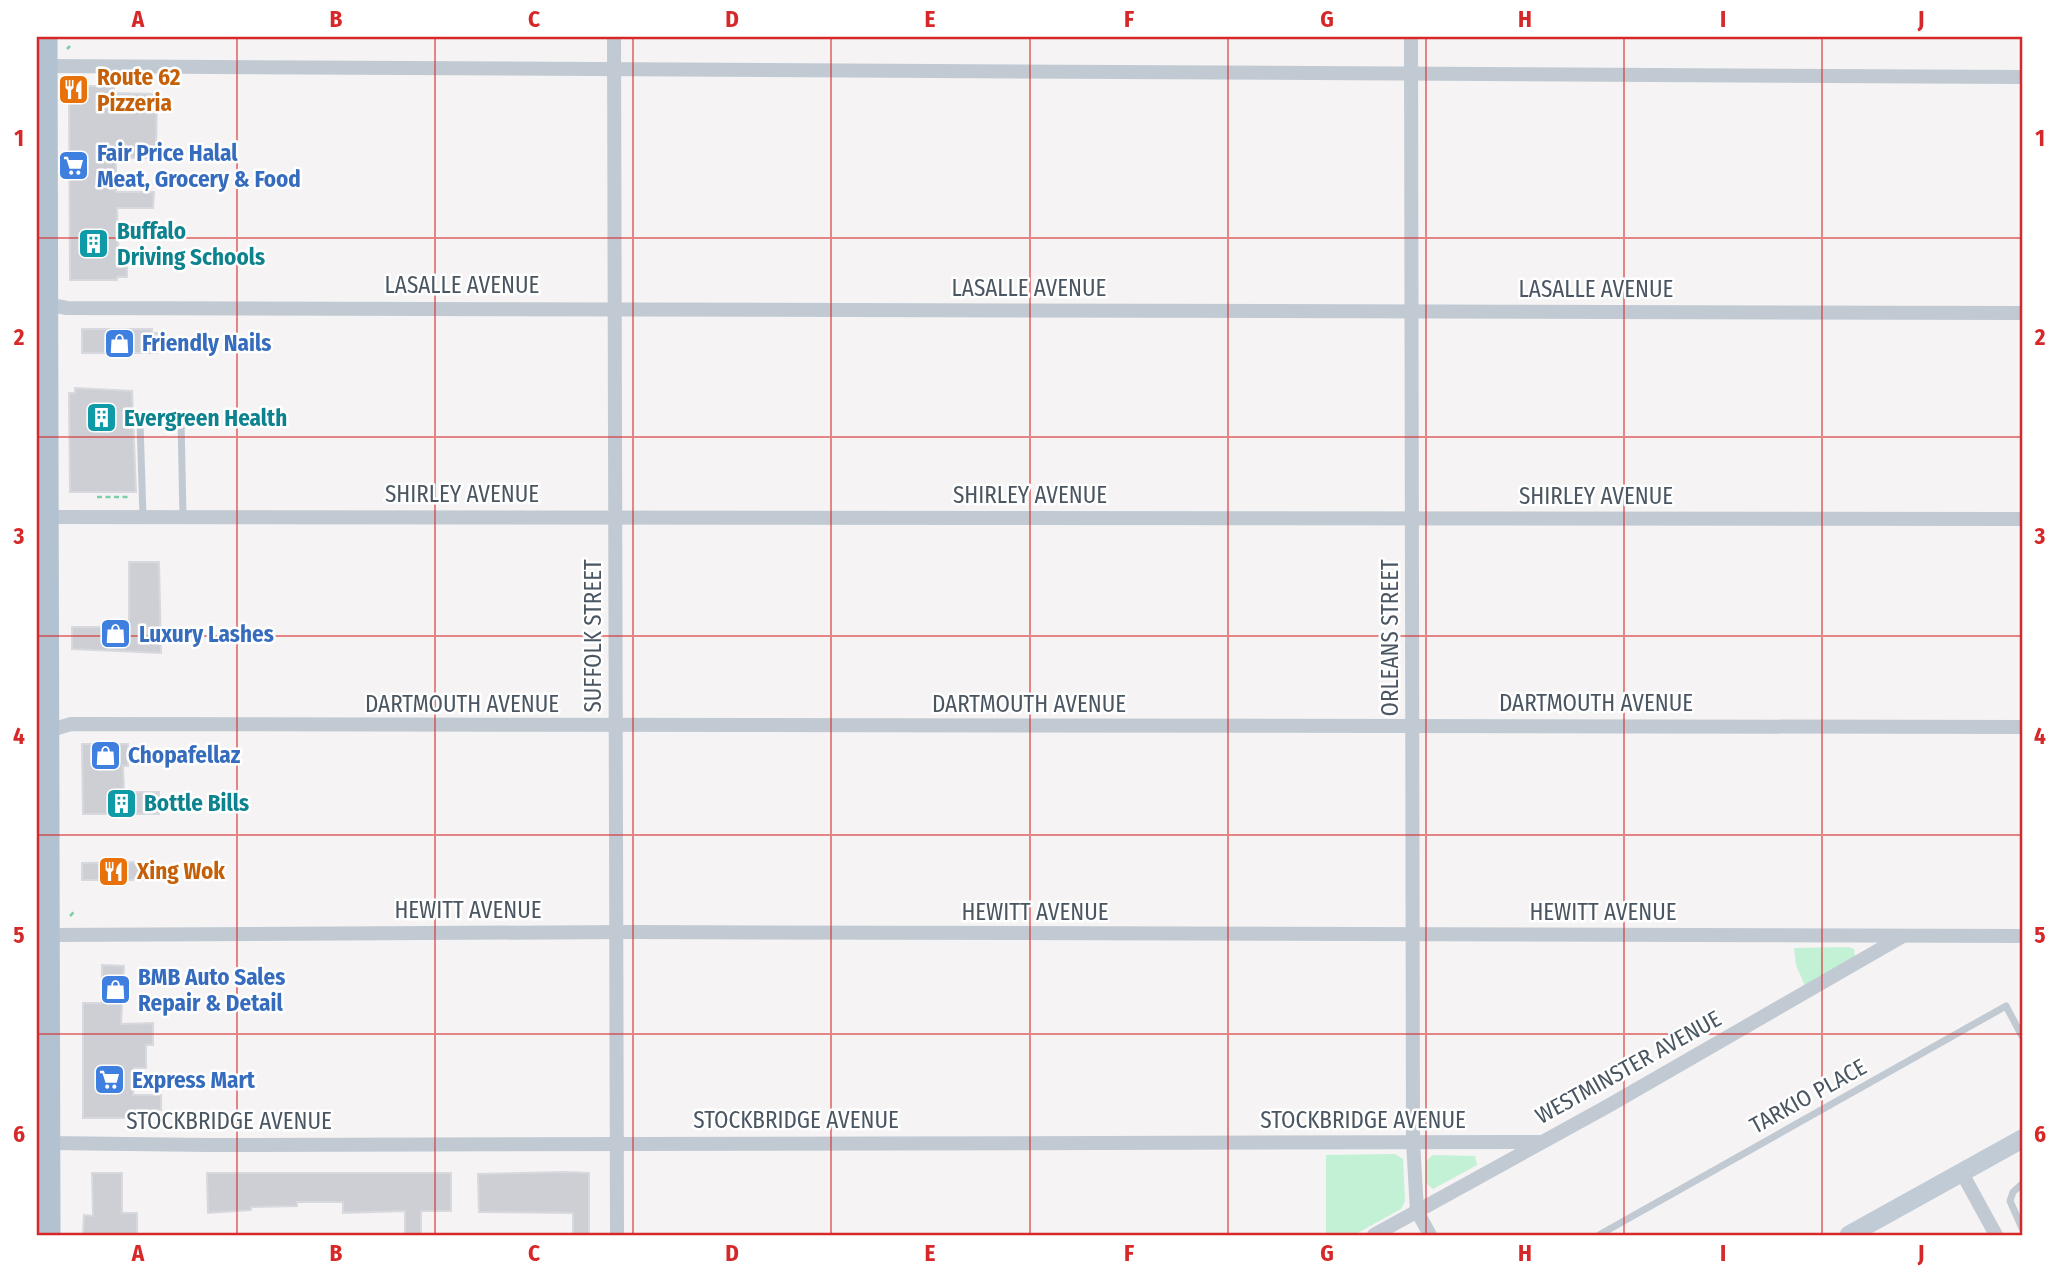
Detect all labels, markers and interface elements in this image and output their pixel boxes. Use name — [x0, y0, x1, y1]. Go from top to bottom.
text: A — [131, 5, 145, 33]
text: B — [330, 5, 343, 33]
text: C — [528, 5, 540, 33]
text: D — [725, 5, 739, 33]
text: E — [925, 5, 936, 33]
text: F — [1124, 5, 1134, 33]
text: G — [1320, 5, 1334, 33]
text: H — [1518, 5, 1532, 33]
text: I — [1720, 5, 1726, 33]
text: J — [1917, 5, 1924, 33]
place label: Route 62 Pizzeria — [97, 63, 181, 117]
restaurant icon: Route 62 Pizzeria — [57, 73, 91, 107]
text: 1 — [14, 124, 24, 152]
text: 1 — [2035, 124, 2045, 152]
place label: Fair Price Halal Meat, Grocery & Food — [97, 139, 301, 193]
supermarket icon: Fair Price Halal Meat, Grocery & Food — [57, 149, 91, 183]
place label: Buffalo Driving Schools — [117, 217, 265, 271]
building icon: Buffalo Driving Schools — [77, 227, 111, 261]
street label: LASALLE AVENUE — [385, 271, 539, 299]
street label: LASALLE AVENUE — [952, 274, 1106, 302]
street label: LASALLE AVENUE — [1519, 275, 1673, 303]
text: 2 — [13, 323, 25, 351]
text: 2 — [2034, 323, 2046, 351]
shop icon: Friendly Nails — [102, 326, 136, 360]
place label: Friendly Nails — [142, 329, 271, 357]
building icon: Evergreen Health — [84, 401, 118, 435]
place label: Evergreen Health — [124, 404, 287, 432]
street label: SHIRLEY AVENUE — [385, 480, 539, 508]
street label: SHIRLEY AVENUE — [953, 481, 1107, 509]
street label: SHIRLEY AVENUE — [1519, 482, 1673, 510]
text: 3 — [13, 522, 25, 550]
text: 3 — [2034, 522, 2046, 550]
street label: SUFFOLK STREET — [579, 559, 607, 713]
street label: ORLEANS STREET — [1376, 559, 1404, 717]
shop icon: Luxury Lashes — [99, 617, 133, 651]
place label: Luxury Lashes — [139, 620, 274, 648]
street label: DARTMOUTH AVENUE — [1499, 689, 1693, 717]
street label: DARTMOUTH AVENUE — [365, 690, 559, 718]
street label: DARTMOUTH AVENUE — [932, 690, 1126, 718]
text: 4 — [13, 722, 25, 750]
text: 4 — [2034, 722, 2046, 750]
shop icon: Chopafellaz — [88, 738, 122, 772]
place label: Chopafellaz — [128, 741, 241, 769]
building icon: Bottle Bills — [104, 786, 138, 820]
place label: Bottle Bills — [144, 789, 249, 817]
restaurant icon: Xing Wok — [97, 854, 131, 888]
place label: Xing Wok — [136, 857, 225, 885]
street label: HEWITT AVENUE — [394, 896, 542, 924]
street label: HEWITT AVENUE — [961, 898, 1109, 926]
street label: HEWITT AVENUE — [1529, 898, 1677, 926]
text: 5 — [13, 921, 25, 949]
text: 5 — [2034, 921, 2046, 949]
place label: BMB Auto Sales Repair & Detail — [138, 963, 285, 1017]
shop icon: BMB Auto Sales Repair & Detail — [98, 973, 132, 1007]
street label: WESTMINSTER AVENUE — [1530, 1004, 1726, 1130]
street label: TARKIO PLACE — [1745, 1053, 1871, 1139]
supermarket icon: Express Mart — [92, 1063, 126, 1097]
place label: Express Mart — [132, 1066, 256, 1094]
street label: STOCKBRIDGE AVENUE — [693, 1106, 899, 1134]
street label: STOCKBRIDGE AVENUE — [1260, 1106, 1466, 1134]
street label: STOCKBRIDGE AVENUE — [126, 1107, 332, 1135]
text: 6 — [13, 1120, 25, 1148]
text: 6 — [2034, 1120, 2046, 1148]
text: A — [131, 1239, 145, 1267]
text: B — [330, 1239, 343, 1267]
text: C — [528, 1239, 540, 1267]
text: D — [725, 1239, 739, 1267]
text: E — [925, 1239, 936, 1267]
text: F — [1124, 1239, 1134, 1267]
text: G — [1320, 1239, 1334, 1267]
text: H — [1518, 1239, 1532, 1267]
text: I — [1720, 1239, 1726, 1267]
text: J — [1917, 1239, 1924, 1267]

